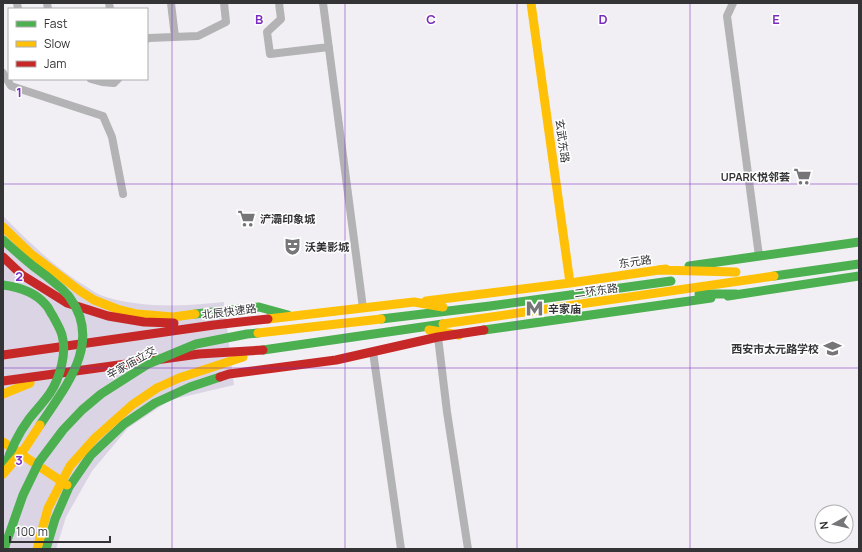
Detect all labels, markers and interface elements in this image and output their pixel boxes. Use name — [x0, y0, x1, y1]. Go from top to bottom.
legend — [8, 8, 148, 80]
text: B — [255, 10, 263, 28]
text: C — [426, 10, 436, 28]
text: D — [598, 10, 608, 28]
text: E — [772, 10, 780, 28]
text: Fast — [44, 15, 68, 32]
text: Slow — [44, 35, 70, 52]
text: Jam — [44, 55, 66, 72]
text: 1 — [16, 83, 22, 101]
street label: 玄武东路 — [553, 118, 573, 164]
supermarket icon: UPARK悦邻荟 — [793, 166, 813, 186]
place label: UPARK悦邻荟 — [721, 169, 790, 184]
supermarket icon: 浐灞印象城 — [237, 208, 257, 228]
place label: 浐灞印象城 — [260, 211, 316, 226]
theatre icon: 沃美影城 — [282, 236, 302, 256]
place label: 沃美影城 — [305, 239, 350, 254]
street label: 东元路 — [618, 251, 652, 271]
text: 2 — [15, 267, 23, 285]
street label: 二环东路 — [573, 280, 619, 300]
metro station icon: 辛家庙 — [525, 298, 545, 318]
street label: 北辰快速路 — [201, 300, 257, 322]
place label: 辛家庙 — [548, 301, 581, 316]
school or university icon: 西安市太元路学校 — [822, 338, 842, 358]
place label: 西安市太元路学校 — [731, 341, 819, 356]
street label: 辛家庙立交 — [103, 342, 159, 382]
text: 3 — [15, 451, 23, 469]
north arrow — [814, 504, 854, 544]
scale bar — [10, 518, 110, 544]
text: N — [816, 520, 832, 530]
text: 100 m — [16, 523, 48, 540]

